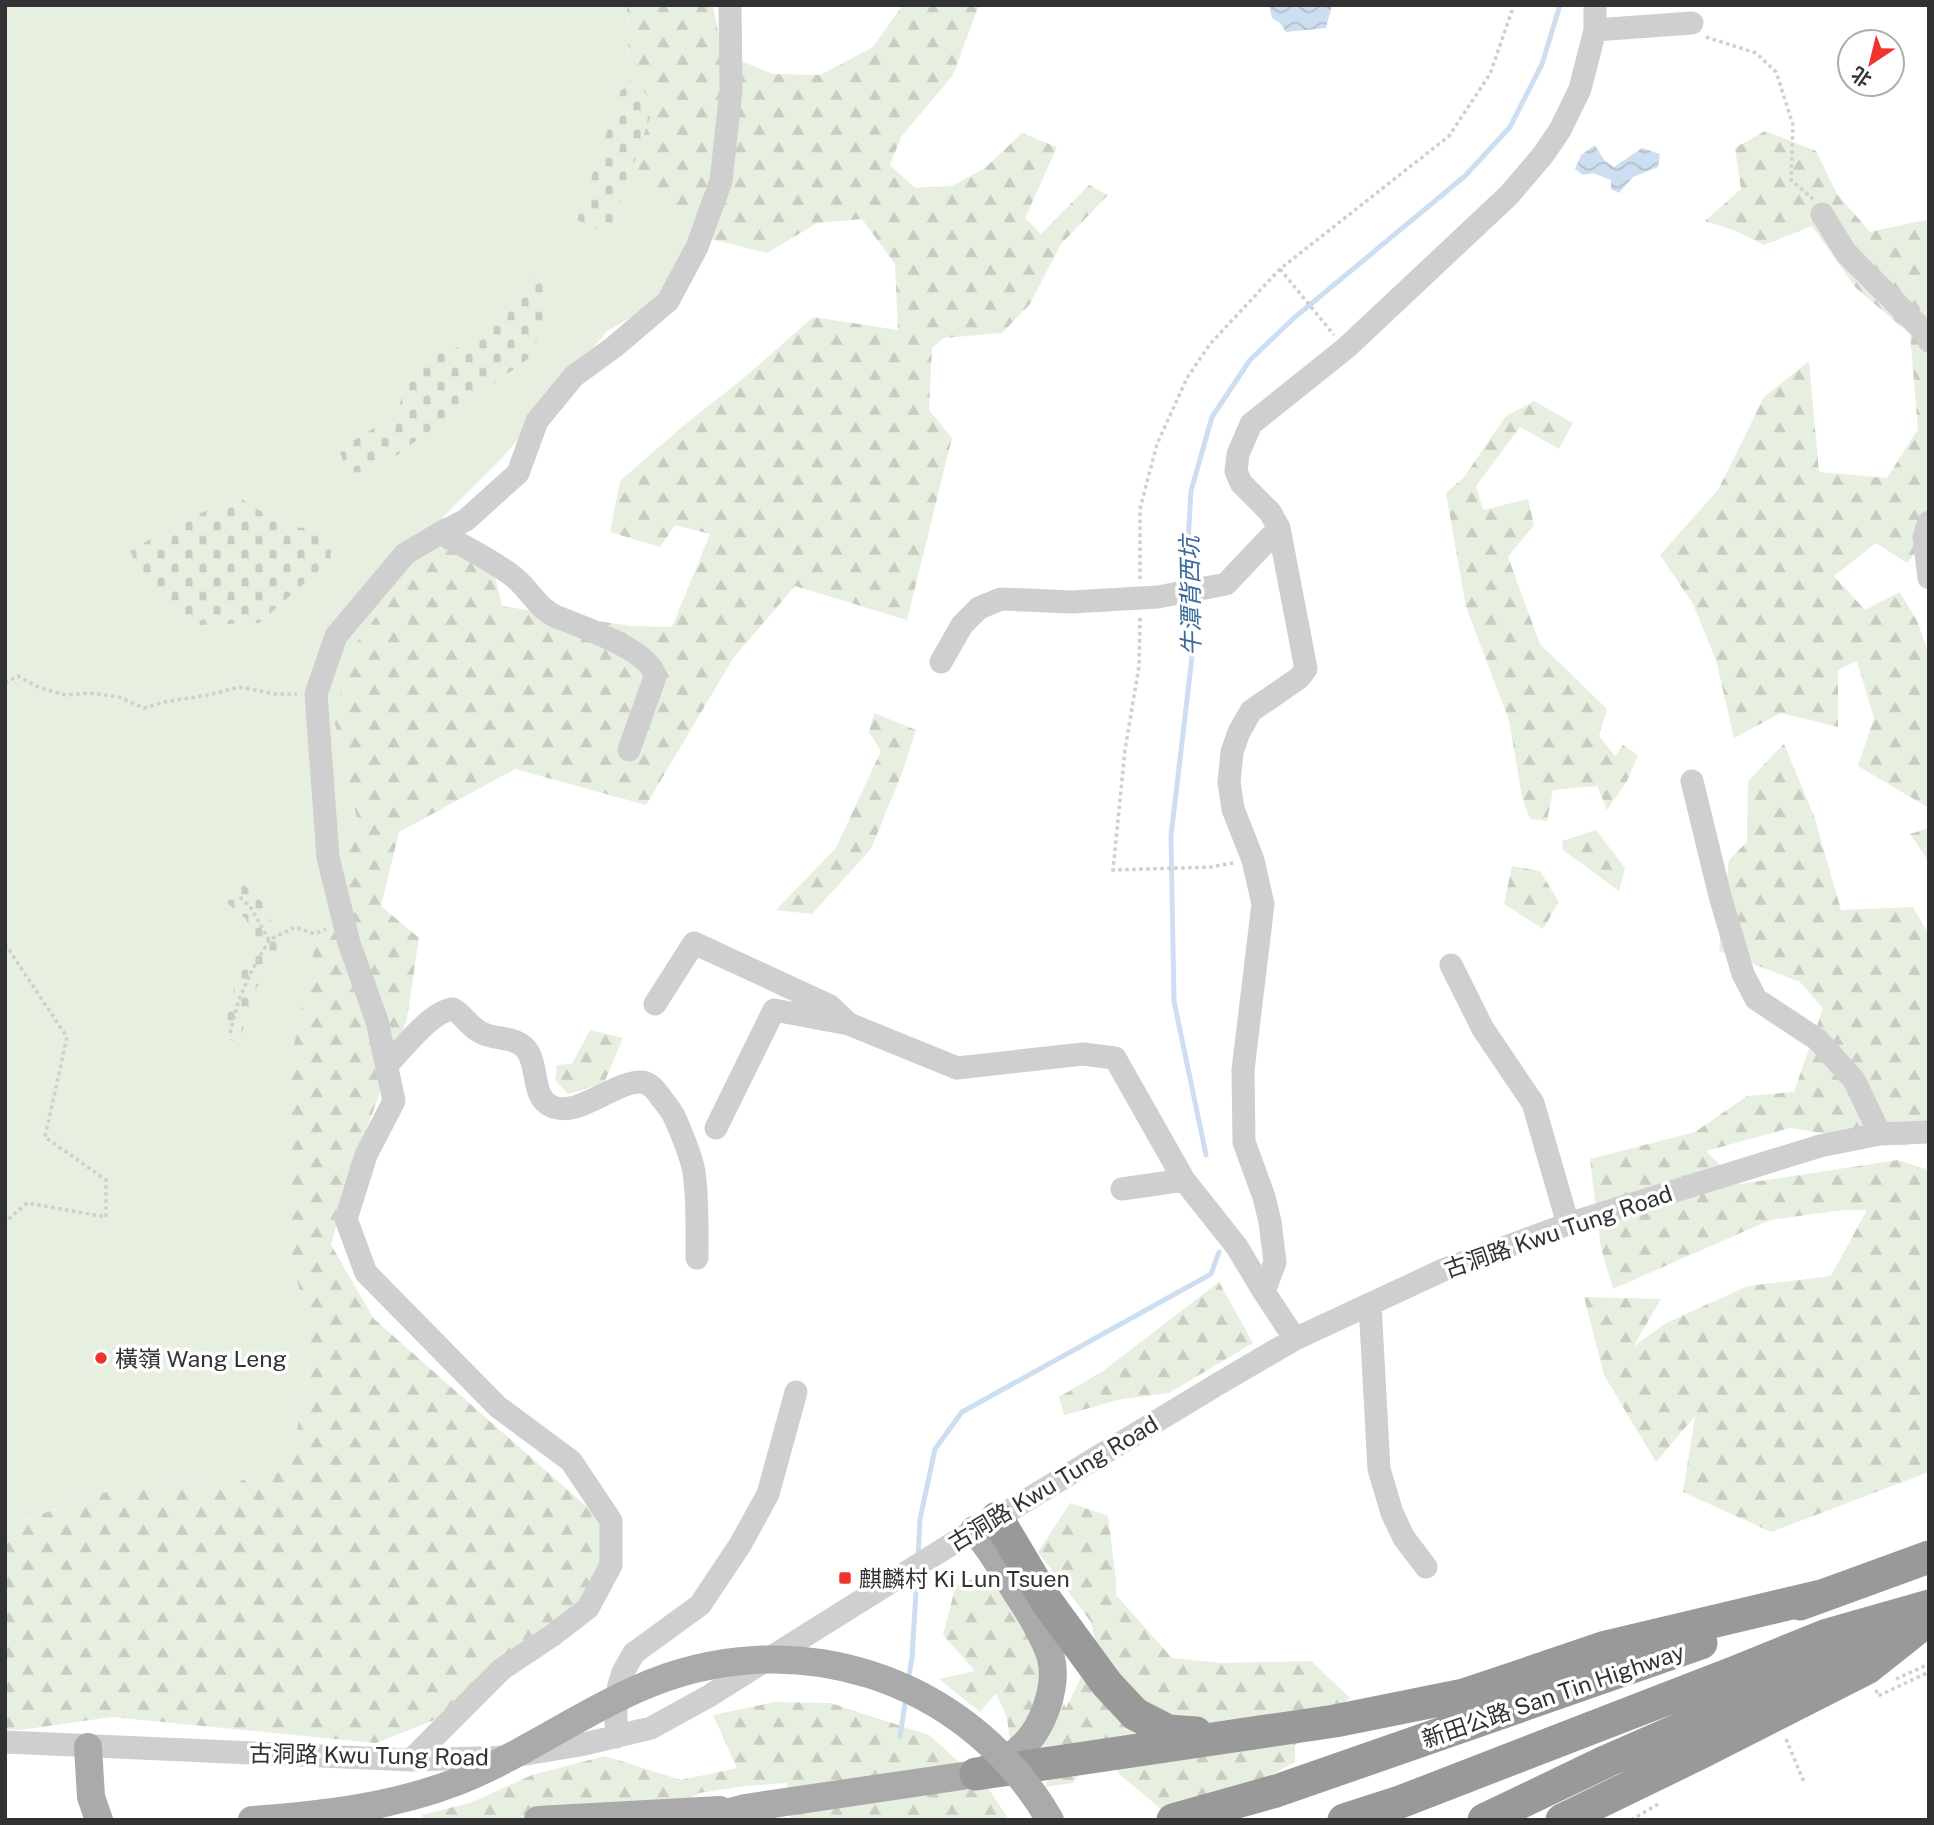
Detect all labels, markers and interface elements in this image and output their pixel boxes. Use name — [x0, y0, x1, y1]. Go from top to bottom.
north arrow — [1836, 28, 1906, 98]
text: 北 — [1847, 62, 1875, 91]
water label: 牛潭背西坑 — [1175, 533, 1205, 656]
street label: 古洞路 Kwu Tung Road — [1440, 1179, 1676, 1283]
place label: 橫嶺 Wang Leng — [115, 1345, 287, 1372]
marker: 橫嶺 Wang Leng — [93, 1350, 109, 1366]
street label: 古洞路 Kwu Tung Road — [943, 1410, 1163, 1556]
place label: 麒麟村 Ki Lun Tsuen — [859, 1565, 1070, 1592]
marker: 麒麟村 Ki Lun Tsuen — [837, 1570, 853, 1586]
street label: 新田公路 San Tin Highway — [1418, 1637, 1688, 1753]
street label: 古洞路 Kwu Tung Road — [249, 1739, 489, 1771]

